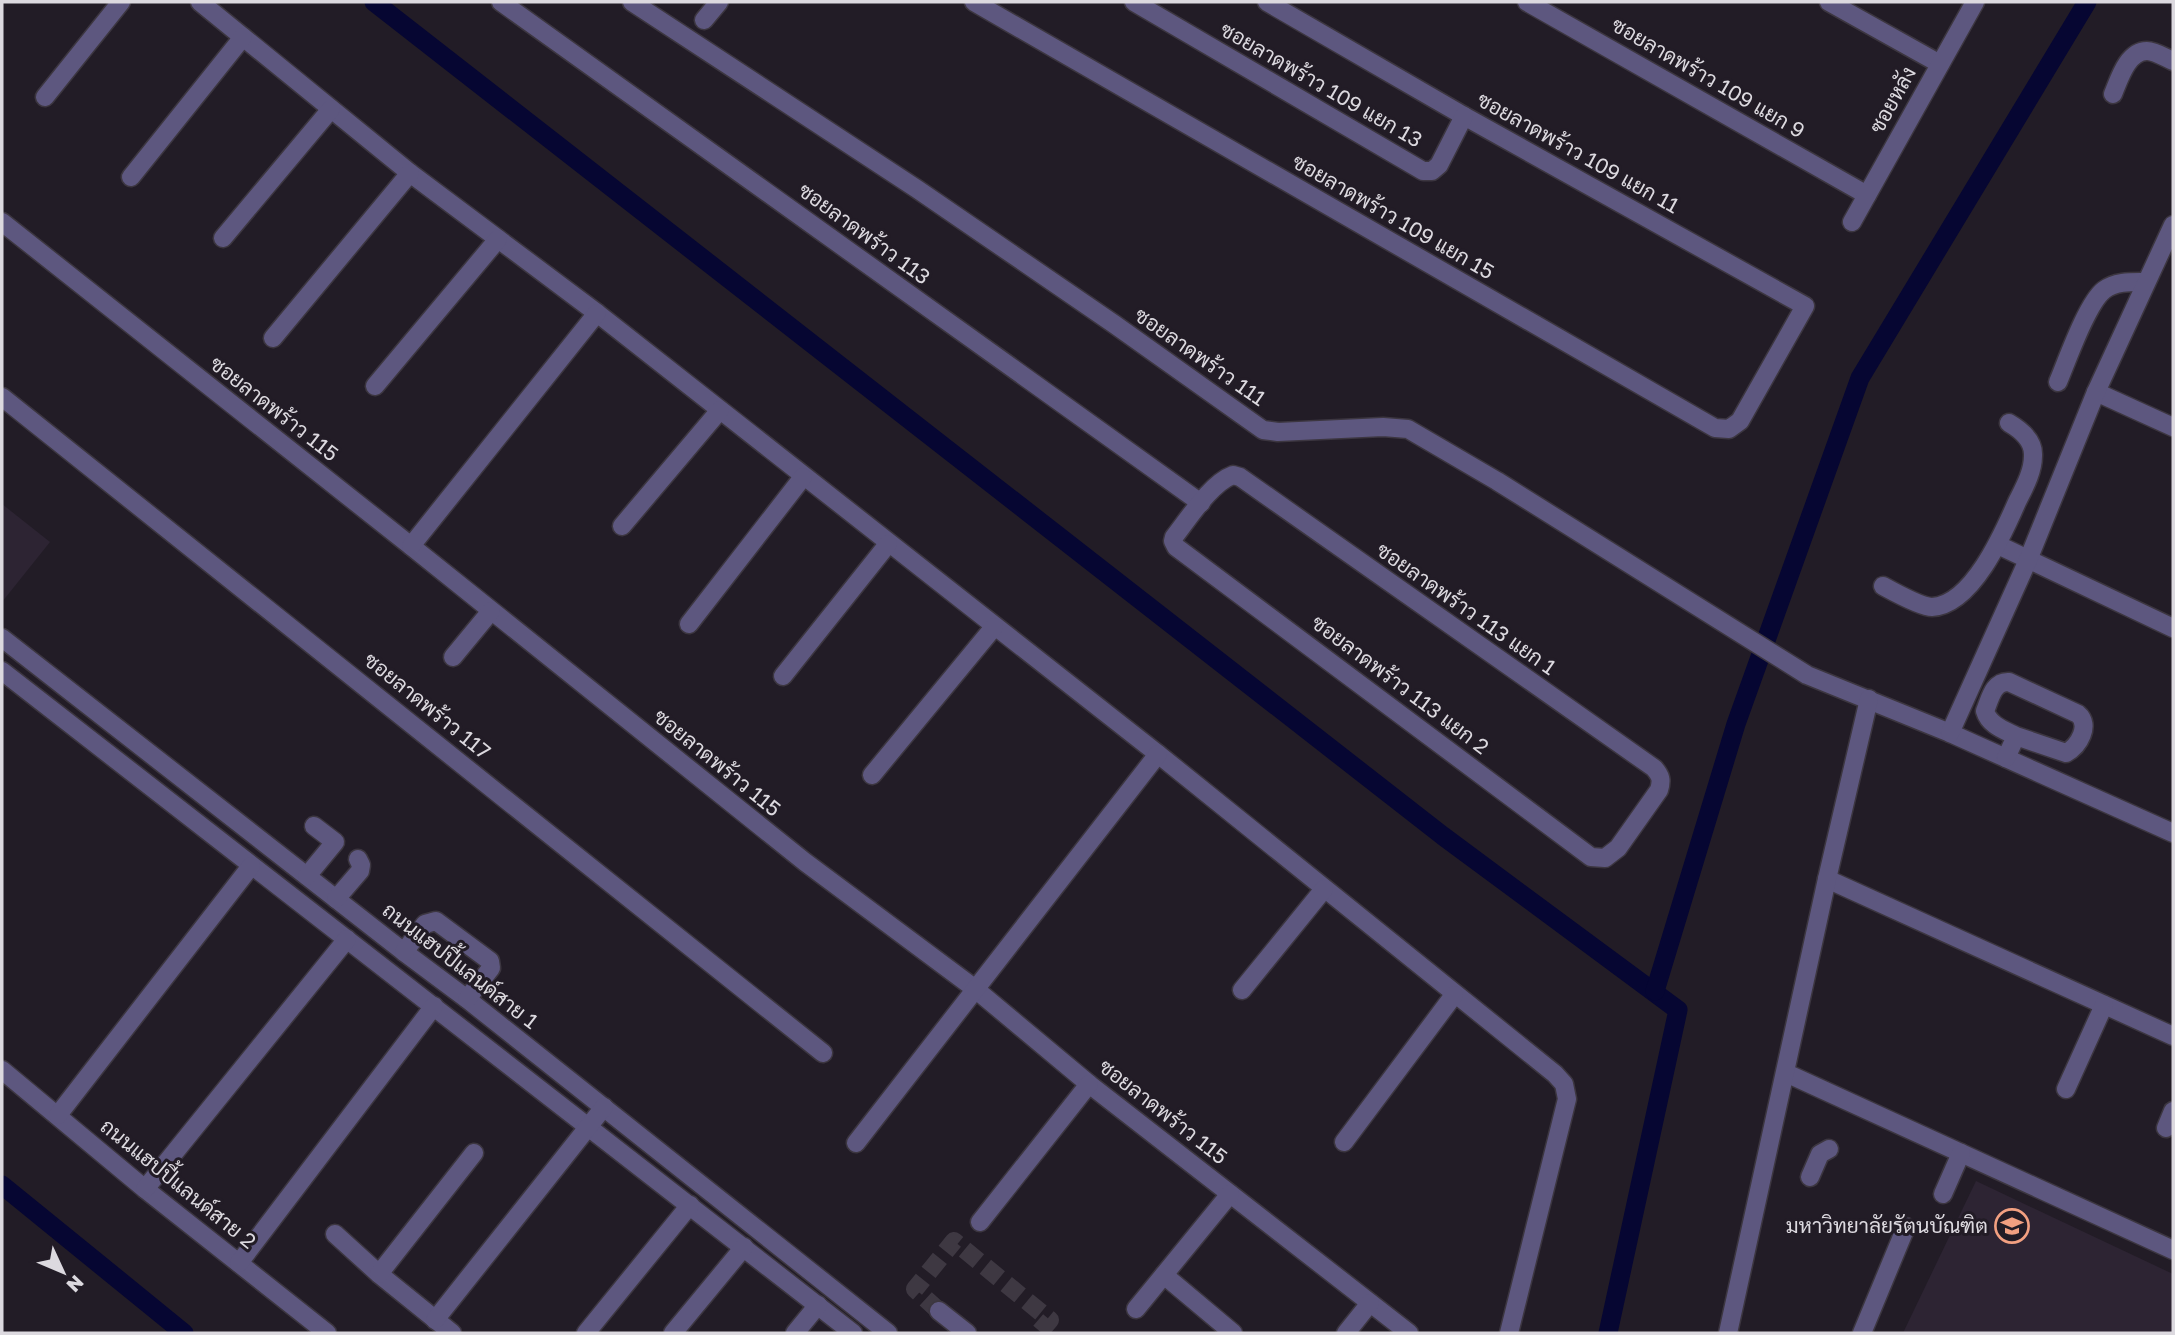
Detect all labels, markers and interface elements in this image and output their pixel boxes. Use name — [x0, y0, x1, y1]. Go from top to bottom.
street label: ซอยลาดพร้าว 109 แยก 9 — [1607, 11, 1810, 143]
street label: ซอยลาดพร้าว 109 แยก 13 — [1216, 16, 1427, 153]
street label: ซอยหลัง — [1863, 62, 1921, 137]
street label: ซอยลาดพร้าว 109 แยก 11 — [1473, 86, 1684, 218]
street label: ซอยลาดพร้าว 109 แยก 15 — [1288, 148, 1499, 285]
street label: ซอยลาดพร้าว 113 — [794, 177, 935, 290]
street label: ซอยลาดพร้าว 111 — [1130, 301, 1271, 411]
street label: ซอยลาดพร้าว 115 — [205, 350, 344, 467]
street label: ซอยลาดพร้าว 113 แยก 1 — [1372, 536, 1561, 680]
street label: ซอยลาดพร้าว 113 แยก 2 — [1307, 609, 1494, 759]
street label: ซอยลาดพร้าว 117 — [359, 646, 496, 764]
street label: ซอยลาดพร้าว 115 — [649, 703, 786, 821]
street label: ถนนแฮปปี้แลนด์สาย 1 — [378, 892, 547, 1034]
street label: ซอยลาดพร้าว 115 — [1094, 1053, 1233, 1170]
street label: ถนนแฮปปี้แลนด์สาย 2 — [96, 1108, 265, 1254]
school or university icon: มหาวิทยาลัยรัตนบัณฑิต — [1993, 1207, 2031, 1245]
place label: มหาวิทยาลัยรัตนบัณฑิต — [1786, 1212, 1988, 1238]
north arrow — [28, 1237, 98, 1307]
text: N — [62, 1271, 89, 1297]

